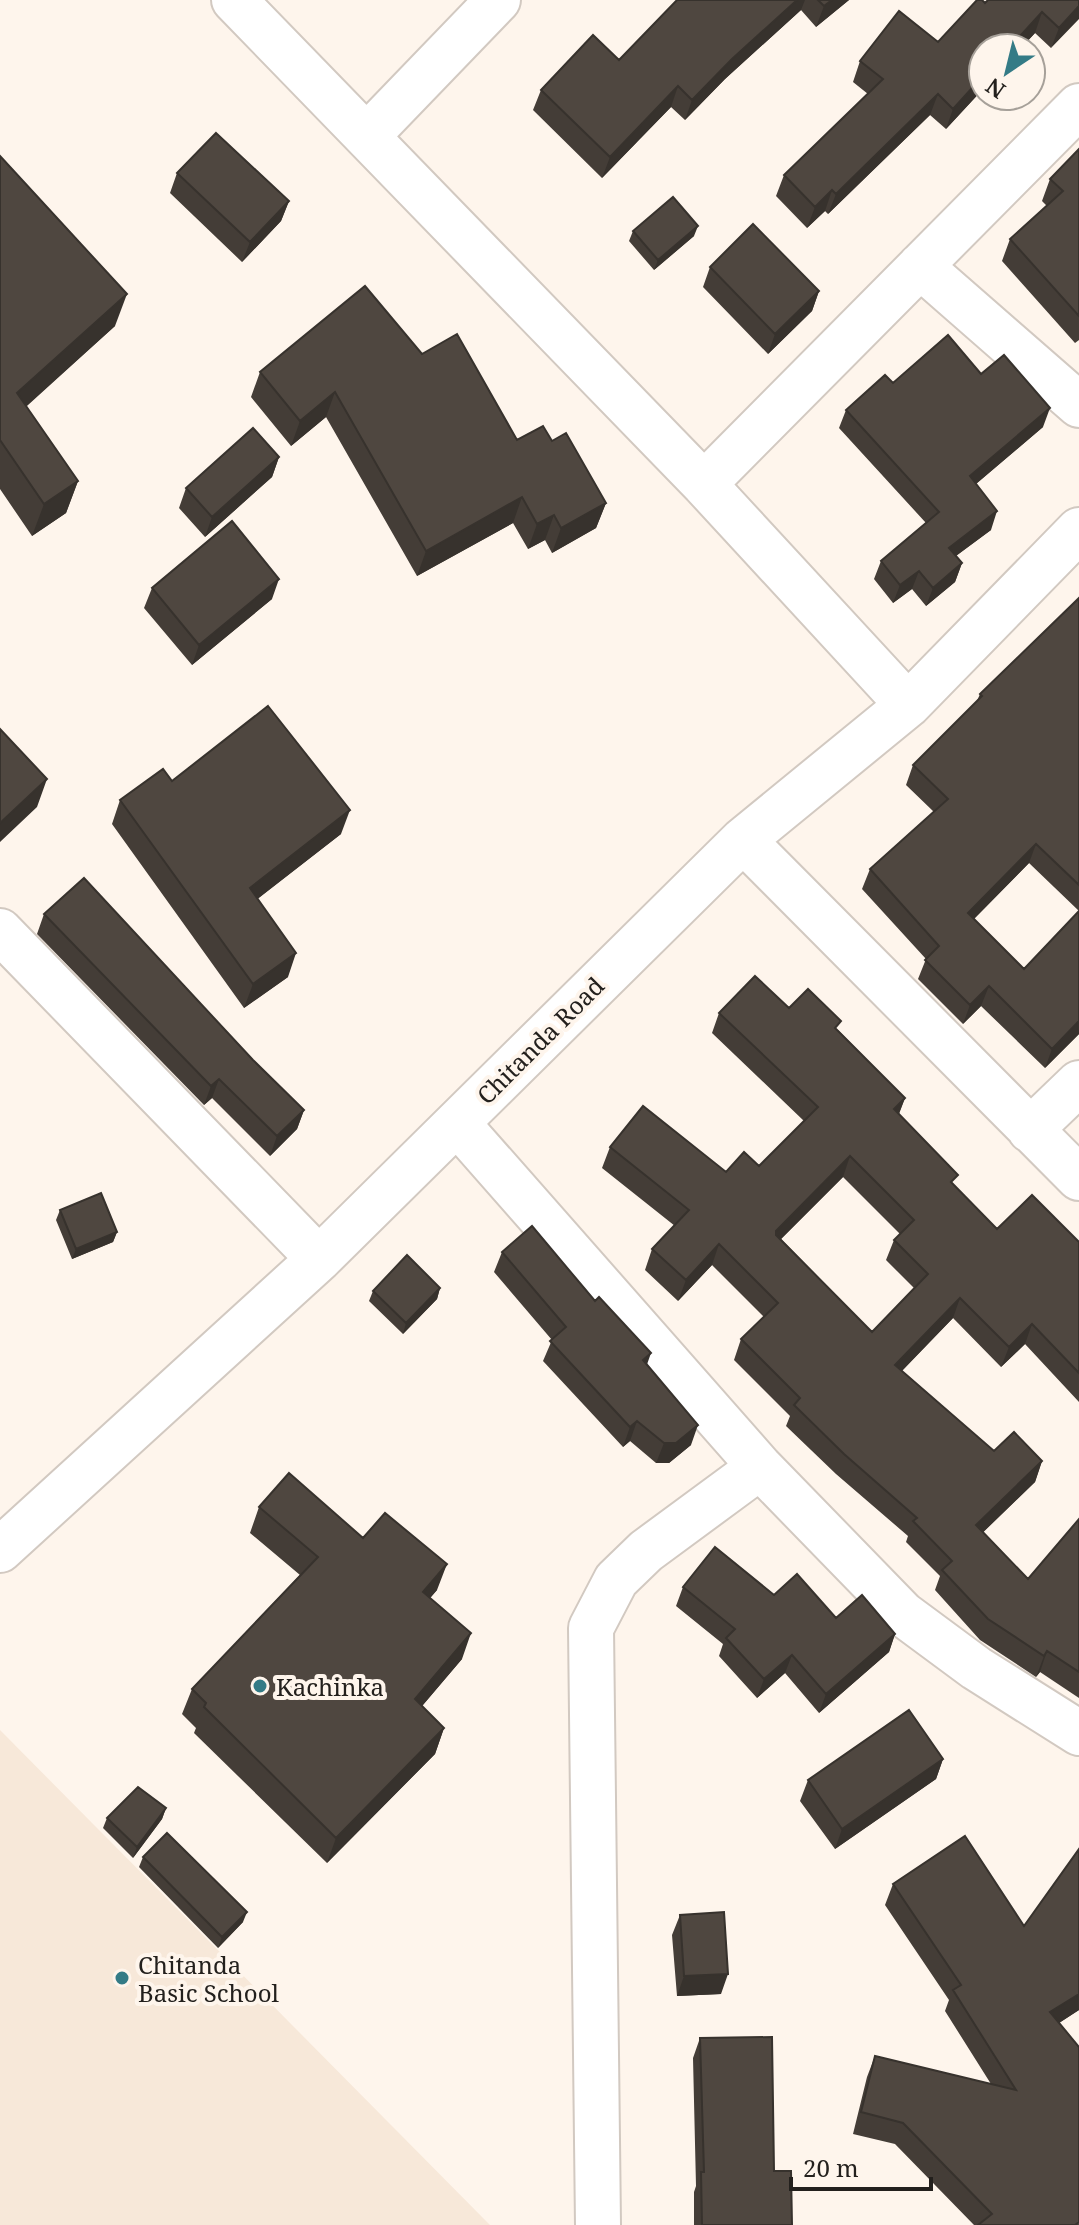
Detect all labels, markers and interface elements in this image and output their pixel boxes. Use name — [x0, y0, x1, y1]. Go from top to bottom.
north arrow — [967, 32, 1047, 112]
text: N — [979, 72, 1011, 106]
street label: Chitanda Road — [469, 969, 611, 1111]
place label: Kachinka — [276, 1670, 384, 1703]
marker: Kachinka — [251, 1677, 269, 1695]
place label: Chitanda Basic School — [138, 1948, 280, 2009]
marker: Chitanda Basic School — [113, 1969, 131, 1987]
scale bar — [791, 2141, 931, 2191]
text: 20 m — [803, 2151, 859, 2184]

